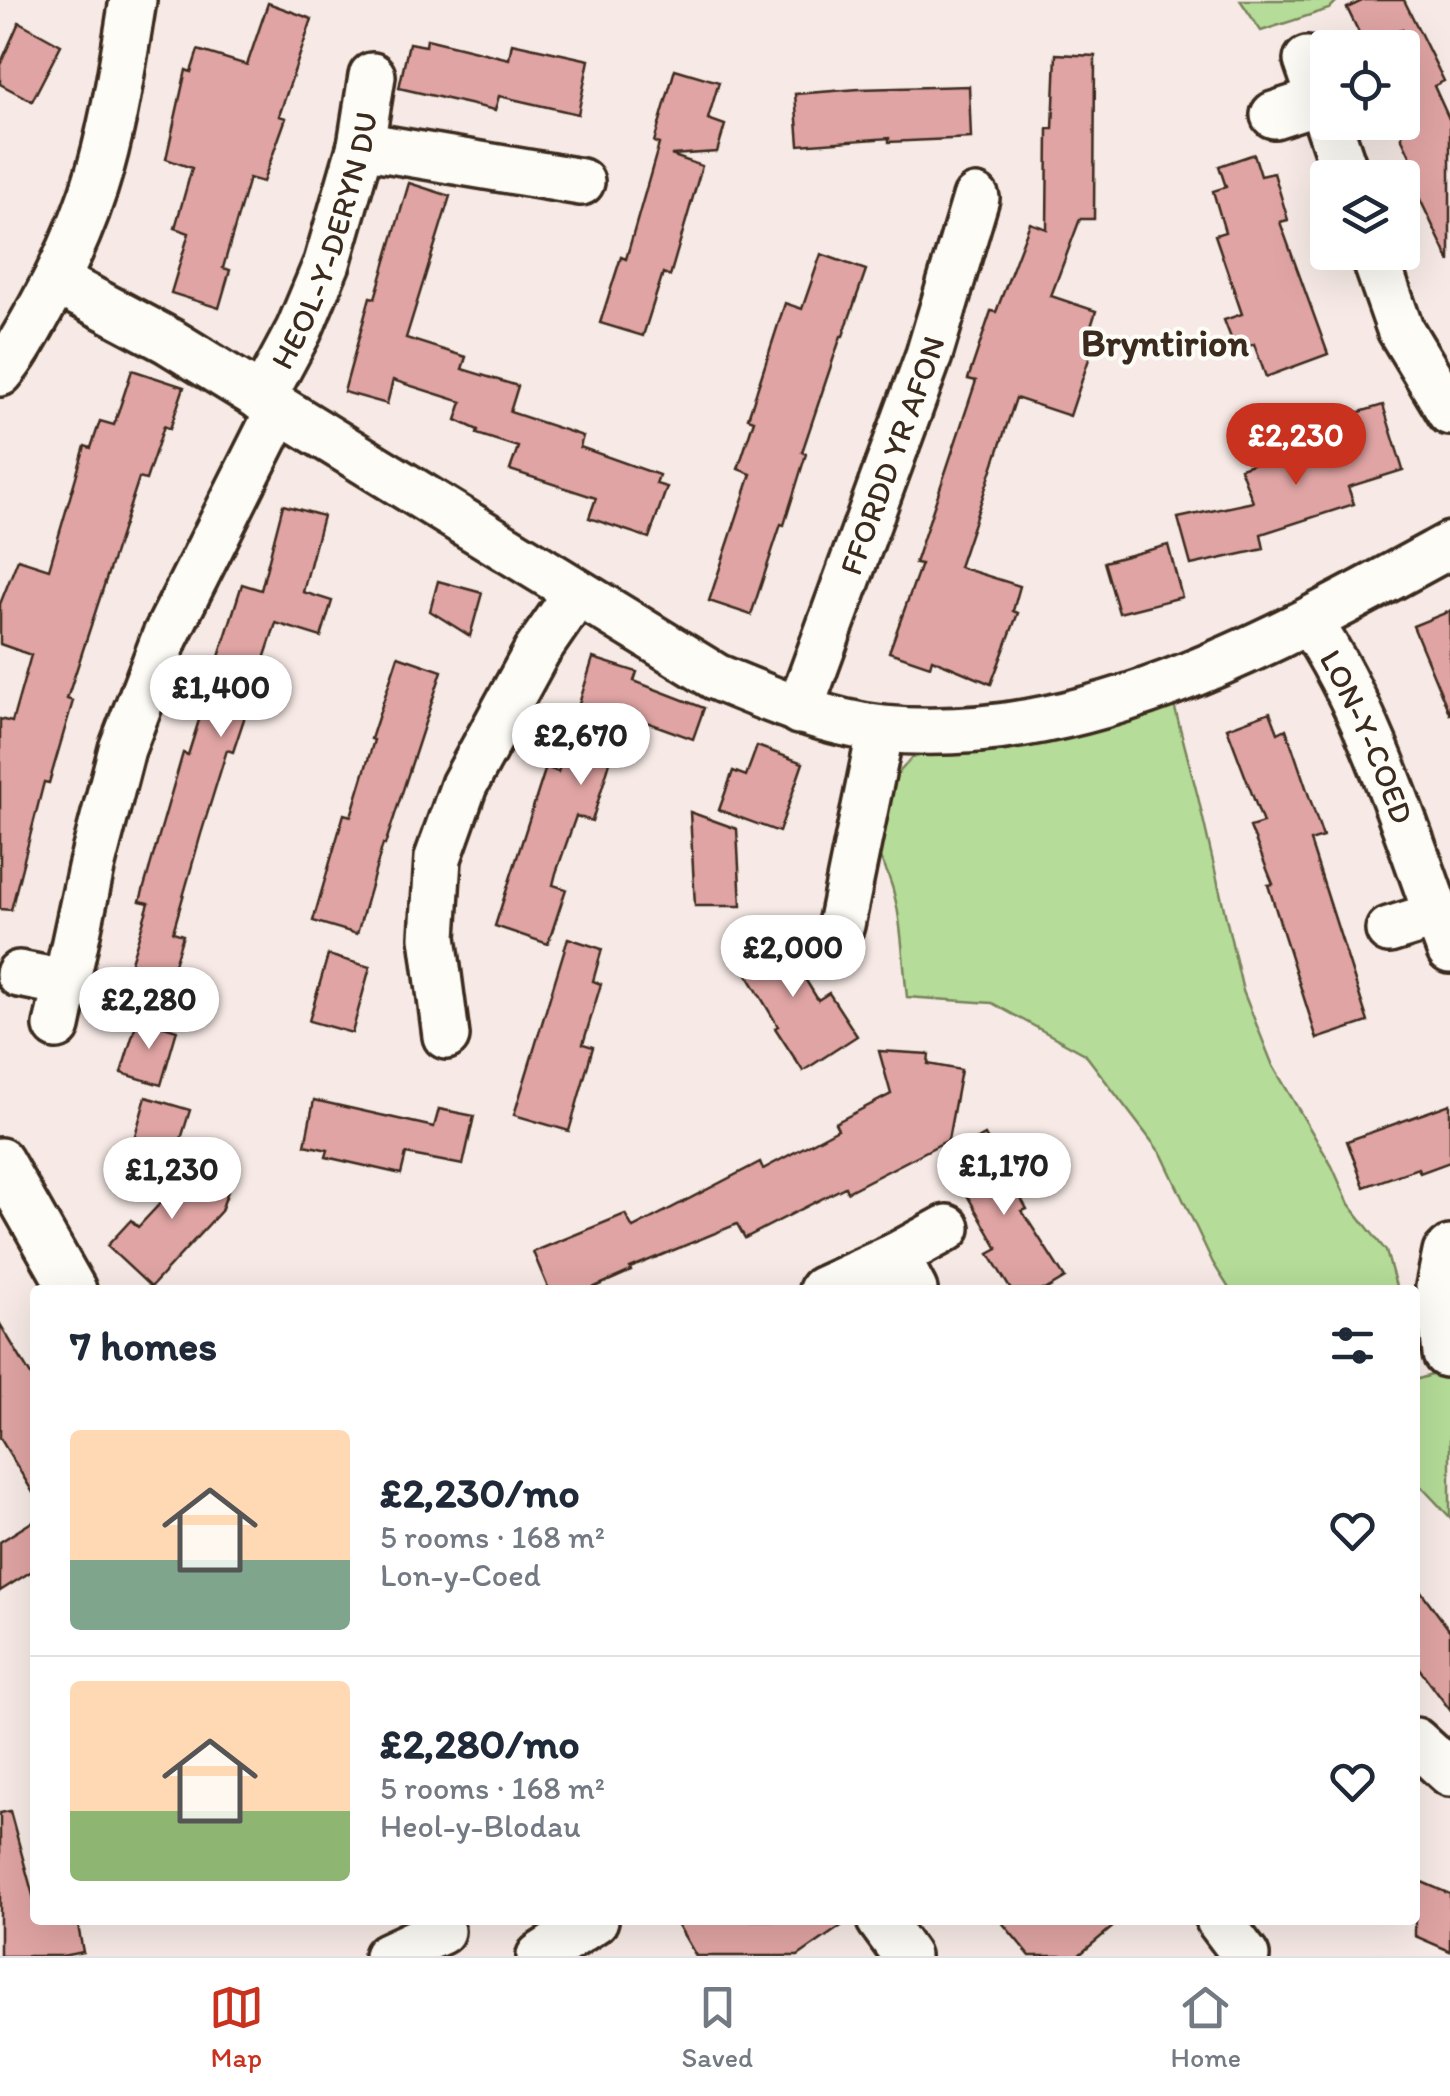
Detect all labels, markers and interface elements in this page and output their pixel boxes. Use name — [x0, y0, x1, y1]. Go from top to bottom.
map controls — [1310, 30, 1420, 270]
button: locate — [1310, 30, 1420, 140]
street label: HEOL-Y-DERYN DU — [263, 109, 385, 376]
button: layers — [1310, 160, 1420, 270]
district label: Bryntirion — [1081, 320, 1249, 366]
street label: FFORDD YR AFON — [831, 332, 953, 580]
pin: £2,230 — [1215, 403, 1377, 488]
text: £2,230 — [1248, 416, 1344, 454]
street label: LON-Y-COED — [1312, 643, 1422, 829]
pin: £1,400 — [140, 655, 302, 740]
text: £1,400 — [172, 668, 270, 706]
pin: £2,670 — [500, 703, 662, 788]
text: £2,670 — [534, 716, 628, 754]
pin: £2,000 — [712, 915, 874, 1000]
text: £2,000 — [743, 928, 843, 966]
pin: £2,280 — [68, 967, 230, 1052]
text: £2,280 — [101, 980, 197, 1018]
pin: £1,170 — [923, 1133, 1085, 1218]
pin: £1,230 — [91, 1137, 253, 1222]
text: £1,170 — [959, 1146, 1049, 1184]
text: £1,230 — [125, 1150, 219, 1188]
icon: filters — [1325, 1318, 1380, 1373]
text: 7 homes — [70, 1320, 217, 1371]
text: £2,230/mo — [380, 1467, 580, 1518]
icon: home — [150, 1470, 270, 1590]
icon: heart — [1325, 1503, 1380, 1558]
text: 5 rooms · 168 m² — [380, 1518, 605, 1556]
text: Lon-y-Coed — [380, 1556, 541, 1594]
text: £2,280/mo — [380, 1718, 580, 1769]
icon: home — [150, 1721, 270, 1841]
icon: heart — [1325, 1754, 1380, 1809]
text: 5 rooms · 168 m² — [380, 1769, 605, 1807]
text: Heol-y-Blodau — [380, 1807, 581, 1845]
tab: Map — [209, 1980, 264, 2074]
tab: Saved — [681, 1980, 753, 2074]
tab: Home — [1171, 1980, 1241, 2074]

